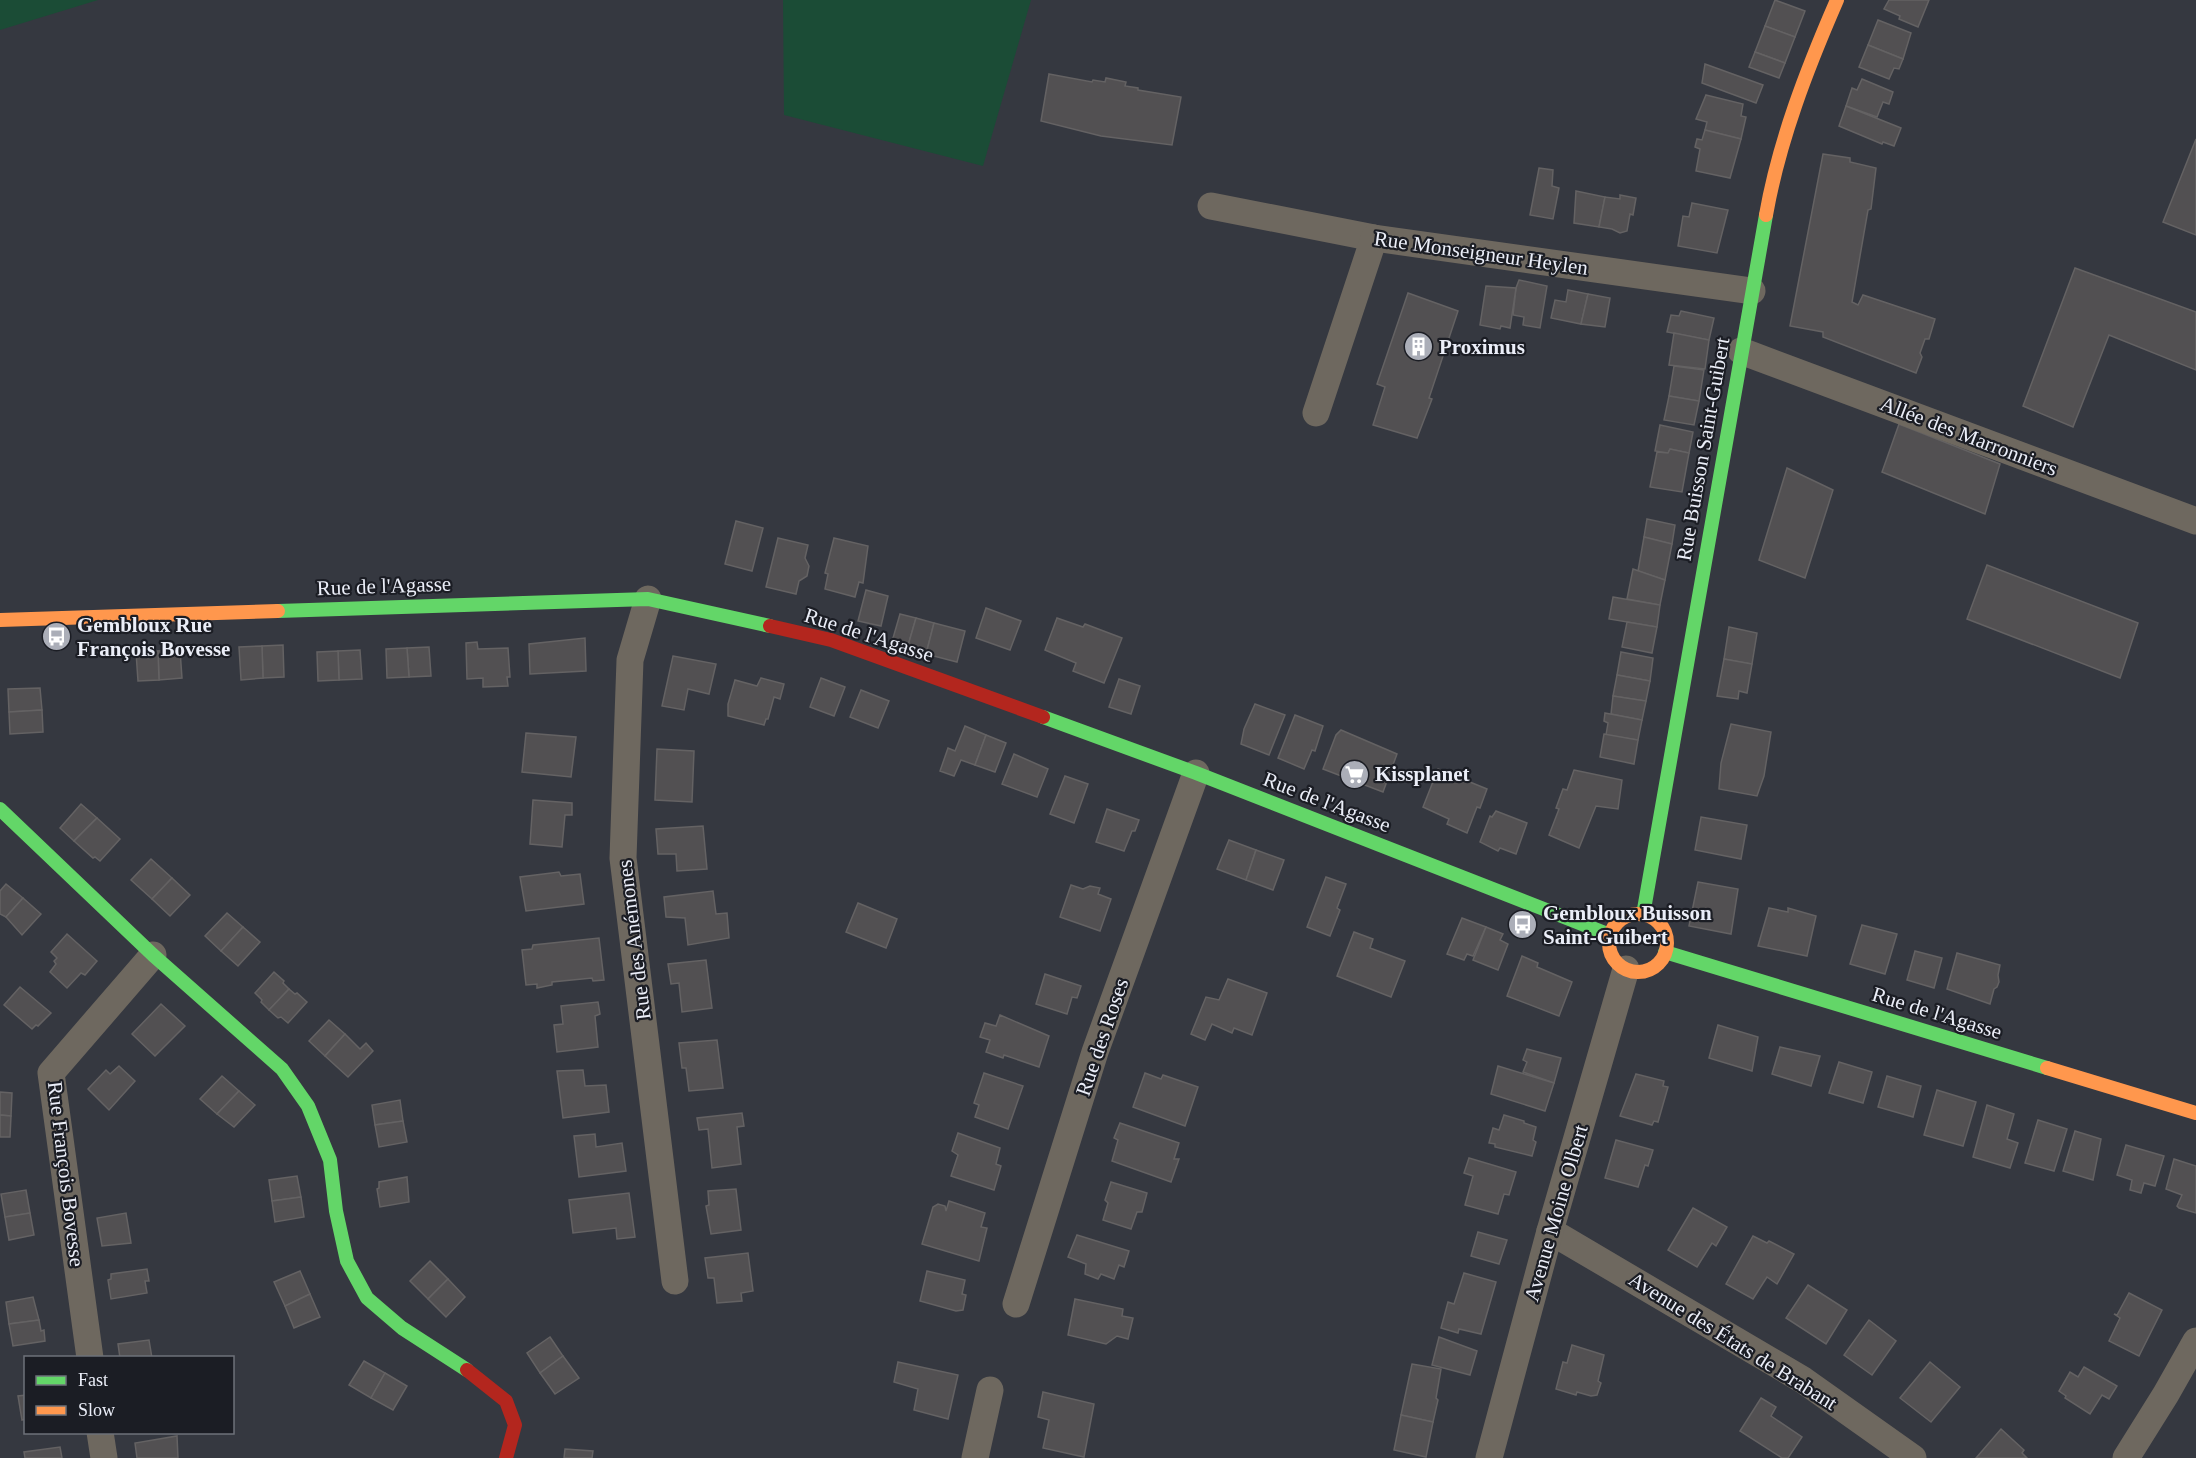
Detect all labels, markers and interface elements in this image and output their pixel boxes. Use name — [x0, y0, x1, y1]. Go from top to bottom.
street label: Rue Monseigneur Heylen — [1372, 226, 1590, 280]
building icon: Proximus — [1402, 331, 1434, 363]
place label: Proximus — [1439, 335, 1525, 359]
street label: Rue Buisson Saint-Guibert — [1672, 335, 1734, 563]
street label: Allée des Marronniers — [1877, 391, 2061, 481]
street label: Rue de l'Agasse — [316, 572, 452, 600]
street label: Rue de l'Agasse — [801, 603, 937, 667]
place label: Gembloux Rue François Bovesse — [77, 613, 230, 661]
bus stop icon: Gembloux Rue François Bovesse — [40, 621, 72, 653]
supermarket icon: Kissplanet — [1338, 758, 1370, 790]
place label: Kissplanet — [1375, 762, 1470, 786]
street label: Rue de l'Agasse — [1260, 767, 1394, 837]
street label: Rue des Anémones — [612, 859, 656, 1021]
place label: Gembloux Buisson Saint-Guibert — [1543, 901, 1712, 949]
bus stop icon: Gembloux Buisson Saint-Guibert — [1506, 909, 1538, 941]
street label: Rue des Roses — [1071, 975, 1133, 1099]
street label: Rue de l'Agasse — [1869, 982, 2005, 1044]
street label: Rue François Bovesse — [43, 1080, 89, 1268]
street label: Avenue Moine Olbert — [1519, 1122, 1593, 1304]
street label: Avenue des États de Brabant — [1624, 1267, 1842, 1415]
legend — [24, 1356, 234, 1434]
text: Fast — [78, 1370, 108, 1390]
text: Slow — [78, 1400, 115, 1420]

